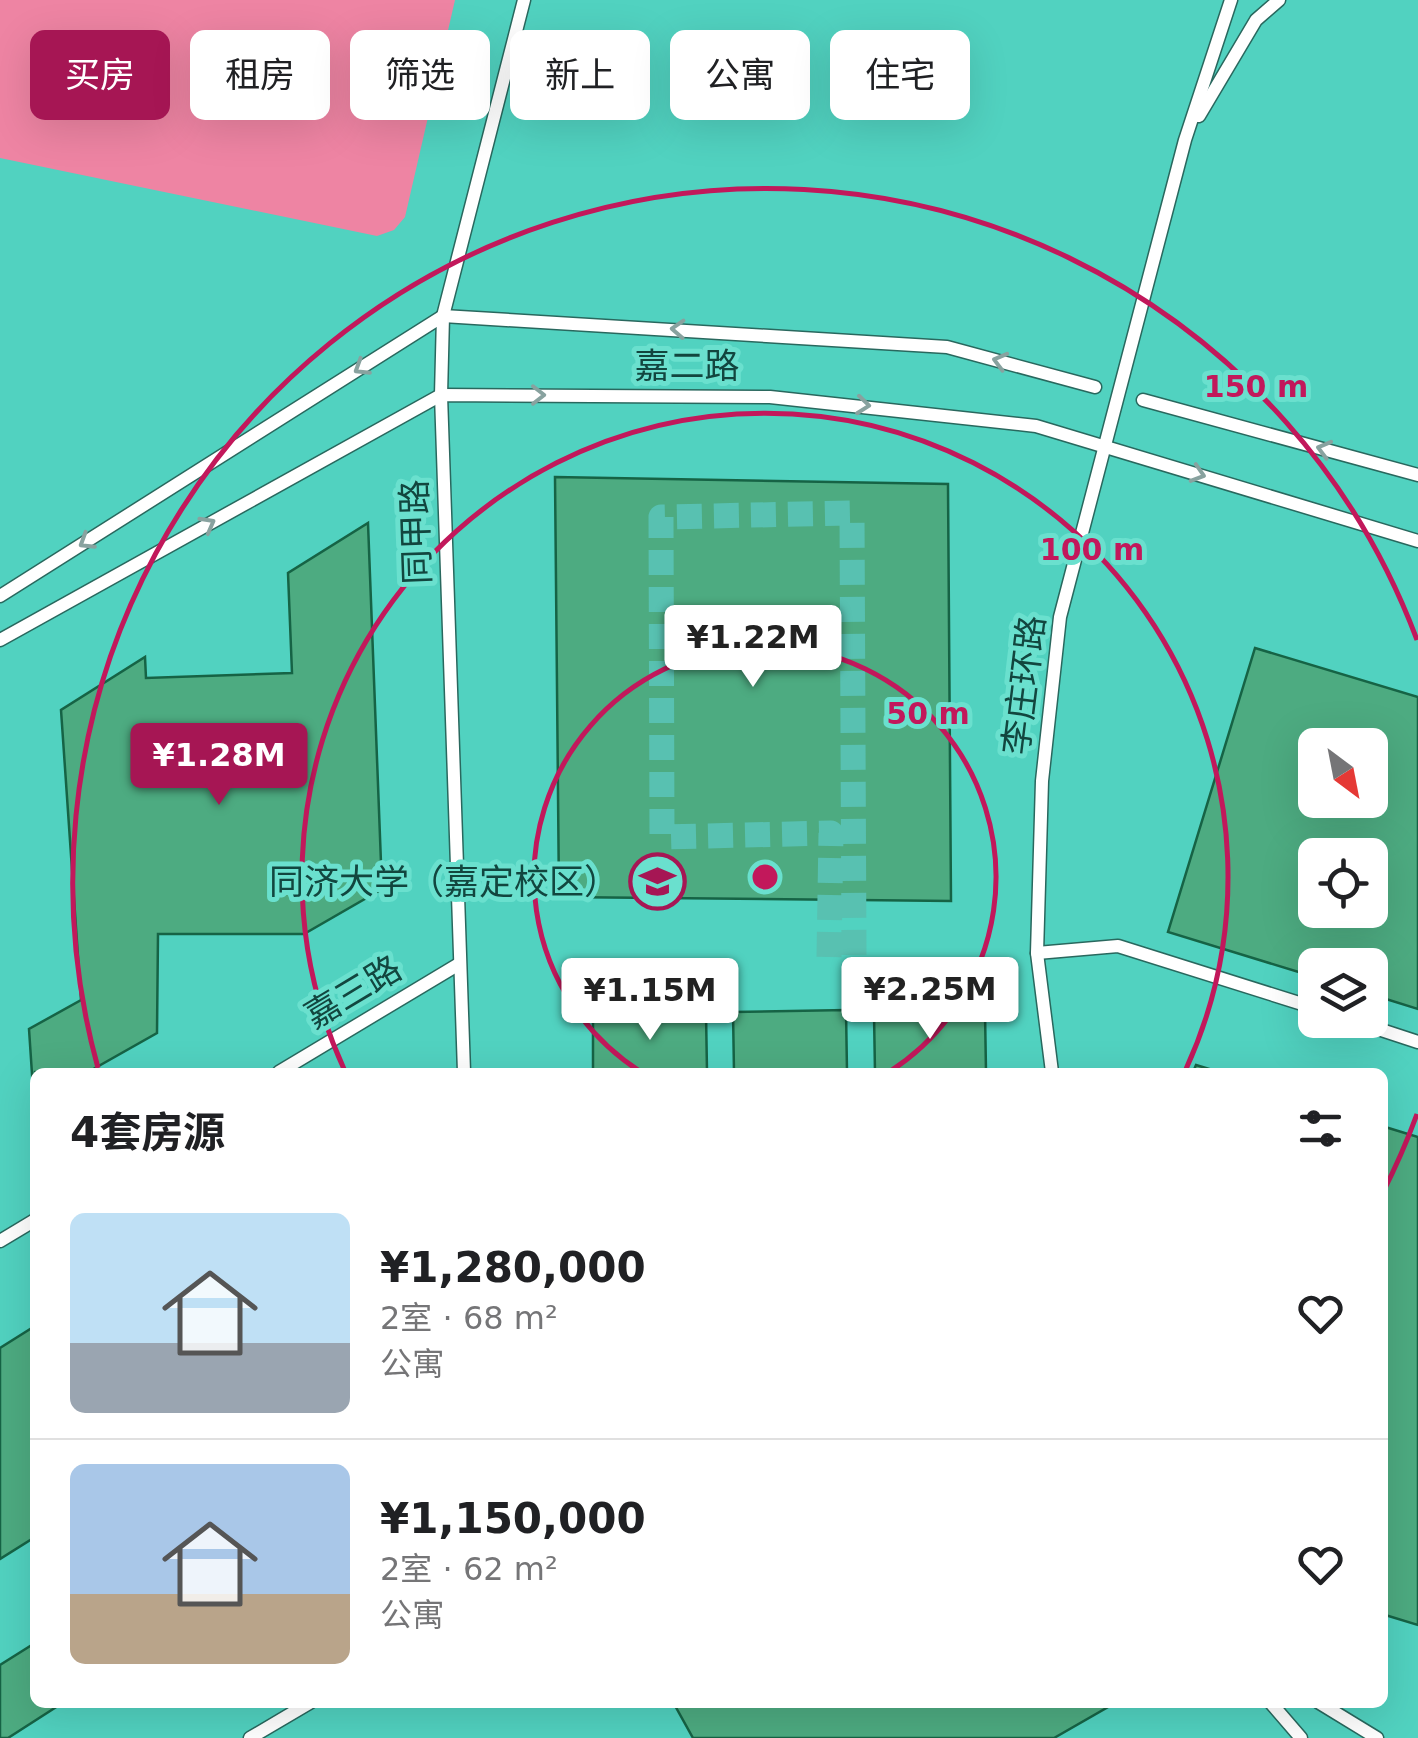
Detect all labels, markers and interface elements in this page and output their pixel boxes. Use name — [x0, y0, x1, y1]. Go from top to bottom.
chip: 买房 — [30, 30, 170, 120]
chip: 租房 — [190, 30, 330, 120]
chip: 筛选 — [350, 30, 490, 120]
chip: 新上 — [510, 30, 650, 120]
chip: 公寓 — [670, 30, 810, 120]
chip: 住宅 — [830, 30, 970, 120]
one-way arrow — [670, 319, 686, 340]
street label: 嘉二路 — [634, 346, 740, 386]
one-way arrow — [992, 352, 1010, 373]
one-way arrow — [353, 356, 371, 375]
text: 150 m — [1204, 369, 1308, 404]
one-way arrow — [531, 385, 547, 406]
one-way arrow — [855, 393, 871, 415]
one-way arrow — [1316, 440, 1333, 461]
one-way arrow — [1189, 462, 1206, 483]
street label: 同甲路 — [394, 479, 438, 585]
one-way arrow — [197, 517, 215, 537]
one-way arrow — [79, 530, 97, 549]
text: 100 m — [1040, 532, 1144, 567]
pin: ¥1.22M — [672, 605, 834, 690]
street label: 李庄环路 — [996, 613, 1052, 757]
text: ¥1.22M — [686, 618, 820, 656]
text: 50 m — [886, 696, 970, 731]
pin: ¥1.28M — [138, 723, 300, 808]
north arrow — [1298, 728, 1388, 818]
map controls — [1298, 728, 1388, 1038]
text: ¥1.28M — [152, 736, 286, 774]
button: locate — [1298, 838, 1388, 928]
school or university icon: 同济大学（嘉定校区） — [628, 852, 688, 912]
centre of rings — [747, 859, 783, 895]
place label: 同济大学（嘉定校区） — [269, 862, 619, 902]
street label: 嘉三路 — [298, 948, 408, 1036]
button: layers — [1298, 948, 1388, 1038]
pin: ¥2.25M — [849, 957, 1011, 1042]
pin: ¥1.15M — [569, 958, 731, 1043]
text: ¥2.25M — [863, 970, 997, 1008]
text: ¥1.15M — [583, 971, 717, 1009]
icon: filters — [1293, 1101, 1348, 1156]
text: 4套房源 — [70, 1108, 225, 1157]
text: ¥1,280,000 — [380, 1243, 646, 1292]
icon: home — [150, 1253, 270, 1373]
icon: heart — [1293, 1286, 1348, 1341]
text: 2室 · 68 m² — [380, 1299, 558, 1337]
text: 公寓 — [380, 1345, 444, 1383]
text: ¥1,150,000 — [380, 1494, 646, 1543]
icon: home — [150, 1504, 270, 1624]
icon: heart — [1293, 1537, 1348, 1592]
text: 2室 · 62 m² — [380, 1550, 558, 1588]
text: 公寓 — [380, 1596, 444, 1634]

